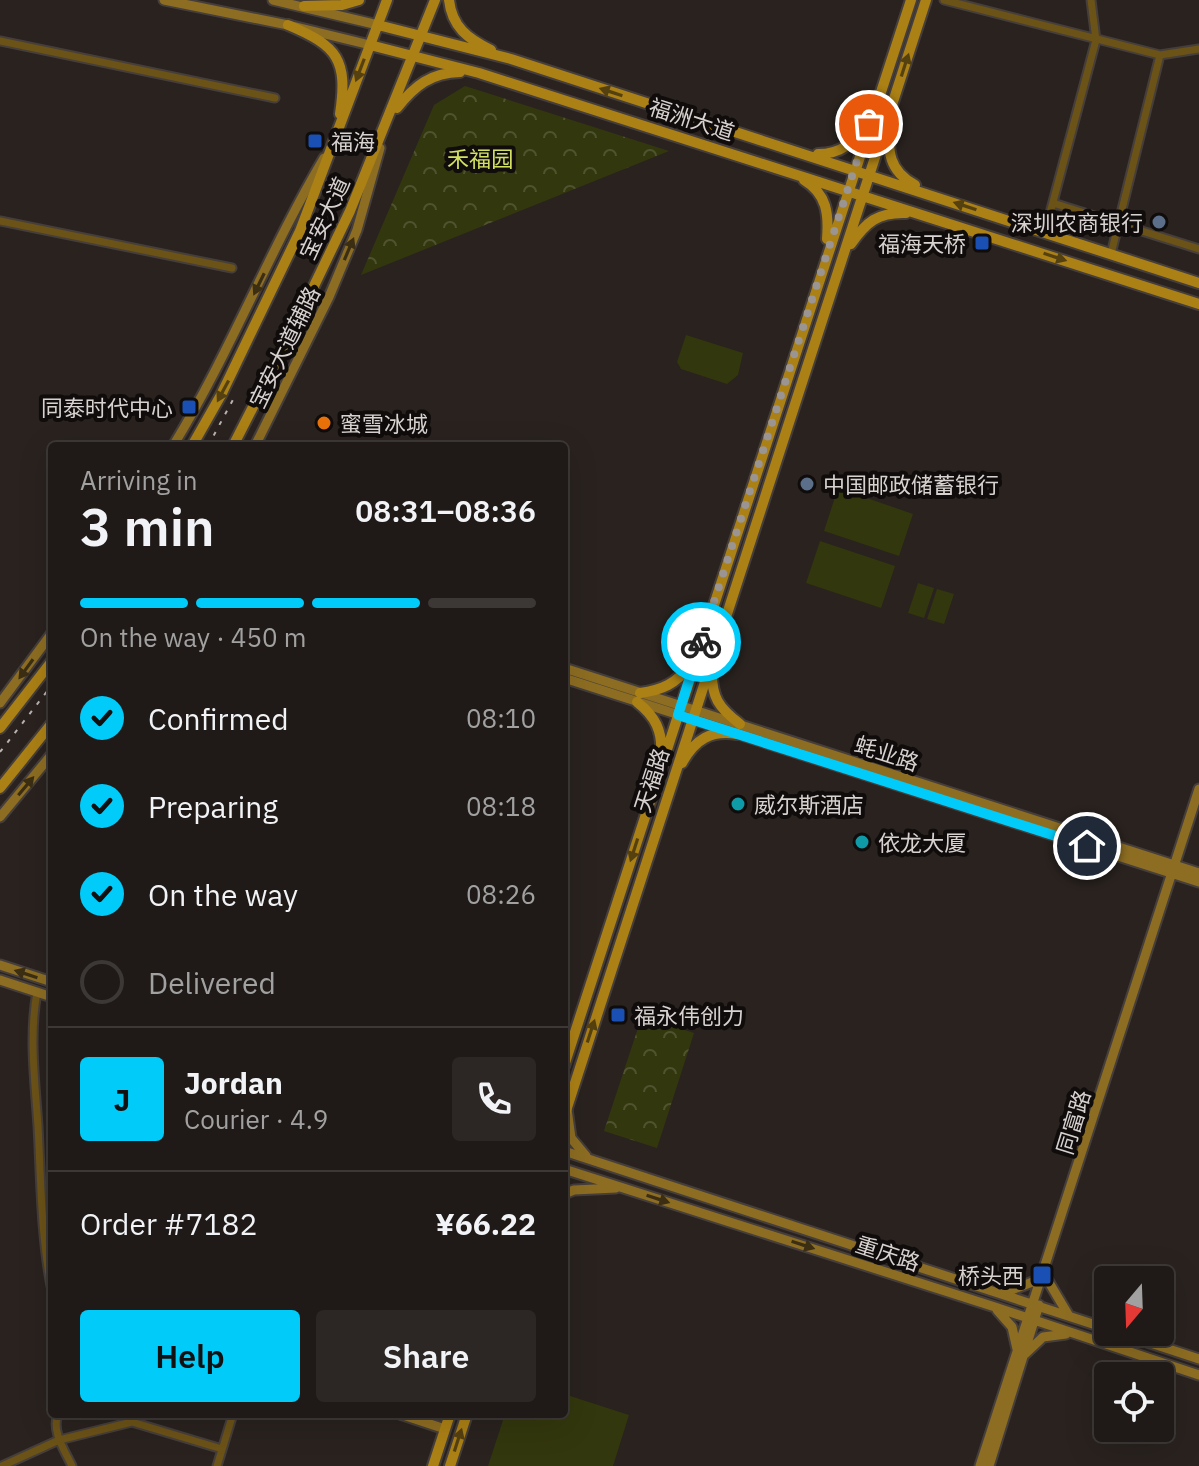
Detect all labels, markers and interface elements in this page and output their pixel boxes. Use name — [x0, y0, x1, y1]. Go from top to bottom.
one-way arrow — [899, 53, 912, 77]
one-way arrow — [353, 58, 366, 82]
one-way arrow — [599, 85, 623, 97]
pin — [835, 90, 903, 158]
street label: 福洲大道 — [646, 92, 738, 146]
icon: bag — [847, 102, 891, 146]
place label: 福海 — [331, 127, 375, 156]
marker: 福海 — [306, 132, 324, 150]
park label: 禾福园 — [447, 144, 513, 173]
street label: 宝安大道 — [292, 172, 356, 264]
one-way arrow — [953, 200, 977, 212]
place label: 深圳农商银行 — [1011, 208, 1143, 237]
marker: 深圳农商银行 — [1150, 213, 1168, 231]
place label: 福海天桥 — [878, 229, 966, 258]
marker: 福海天桥 — [973, 234, 991, 252]
one-way arrow — [342, 238, 355, 261]
one-way arrow — [1043, 252, 1067, 264]
one-way arrow — [252, 273, 265, 296]
street label: 宝安大道辅路 — [242, 281, 326, 413]
one-way arrow — [216, 380, 230, 402]
place label: 同泰时代中心 — [41, 393, 173, 422]
marker: 同泰时代中心 — [180, 398, 198, 416]
place label: 蜜雪冰城 — [340, 409, 428, 438]
marker: 蜜雪冰城 — [315, 414, 333, 432]
text: Arriving in — [80, 463, 197, 497]
place label: 中国邮政储蓄银行 — [823, 470, 999, 499]
marker: 中国邮政储蓄银行 — [798, 475, 816, 493]
text: 08:31–08:36 — [355, 491, 536, 530]
text: 3 min — [80, 493, 215, 560]
courier — [661, 602, 741, 682]
text: On the way · 450 m — [80, 620, 306, 654]
icon: bike — [679, 620, 723, 664]
one-way arrow — [19, 658, 35, 679]
icon: check — [80, 696, 124, 740]
text: Confirmed — [148, 699, 289, 738]
text: 08:10 — [466, 701, 536, 735]
street label: 蚝业路 — [851, 729, 923, 777]
street label: 天福路 — [627, 744, 675, 816]
one-way arrow — [17, 776, 34, 796]
icon: check — [80, 784, 124, 828]
text: Preparing — [148, 787, 278, 826]
text: 08:18 — [466, 789, 536, 823]
place label: 威尔斯酒店 — [754, 790, 864, 819]
marker: 威尔斯酒店 — [729, 795, 747, 813]
pin — [1053, 812, 1121, 880]
icon: home — [1065, 824, 1109, 868]
place label: 依龙大厦 — [878, 828, 966, 857]
marker: 依龙大厦 — [853, 833, 871, 851]
one-way arrow — [627, 839, 640, 863]
icon: check — [80, 872, 124, 916]
text: On the way — [148, 875, 298, 914]
text: 08:26 — [466, 877, 536, 911]
text: Delivered — [148, 963, 276, 1002]
one-way arrow — [14, 967, 38, 979]
place label: 福永伟创力 — [634, 1001, 744, 1030]
marker: 福永伟创力 — [609, 1006, 627, 1024]
one-way arrow — [585, 1019, 597, 1043]
button: phone — [452, 1057, 536, 1141]
text: Jordan — [184, 1063, 283, 1102]
text: J — [114, 1080, 130, 1119]
street label: 同富路 — [1049, 1086, 1097, 1158]
text: Courier · 4.9 — [184, 1102, 328, 1136]
one-way arrow — [646, 1193, 670, 1205]
text: Order #7182 — [80, 1204, 257, 1243]
text: ¥66.22 — [435, 1204, 536, 1243]
street label: 重庆路 — [852, 1229, 924, 1277]
one-way arrow — [791, 1239, 815, 1252]
place label: 桥头西 — [958, 1261, 1024, 1290]
marker: 桥头西 — [1031, 1264, 1053, 1286]
north arrow — [1094, 1266, 1174, 1346]
map controls — [1094, 1266, 1174, 1442]
button: Help — [80, 1310, 300, 1402]
button: Share — [316, 1310, 536, 1402]
button: locate — [1094, 1362, 1174, 1442]
one-way arrow — [453, 1428, 465, 1452]

